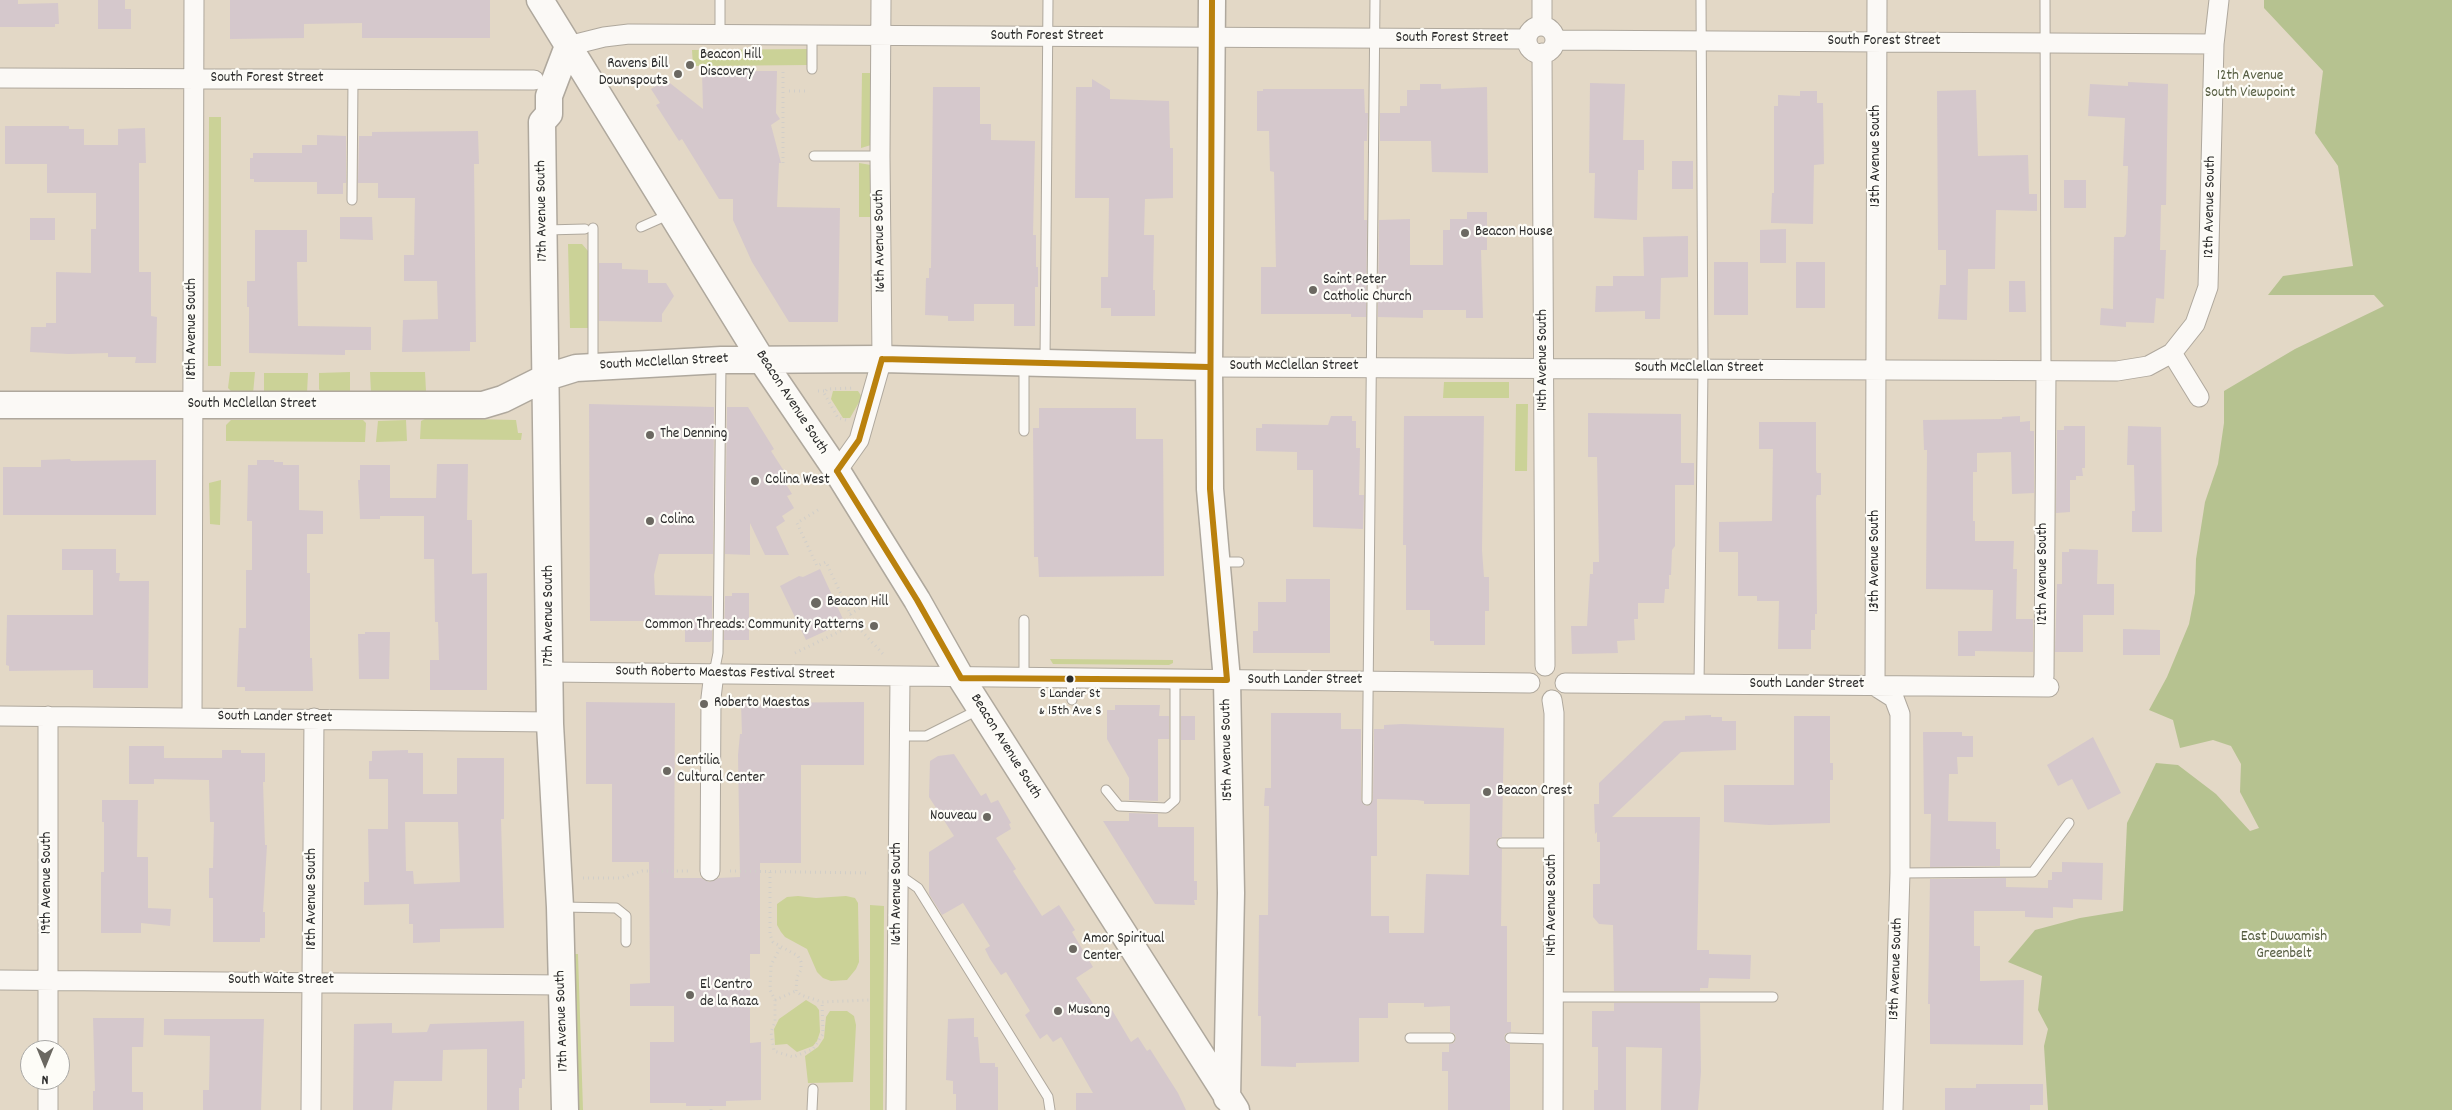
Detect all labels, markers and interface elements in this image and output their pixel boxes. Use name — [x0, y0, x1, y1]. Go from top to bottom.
street label: South Forest Street — [991, 28, 1103, 46]
street label: South Forest Street — [1396, 30, 1508, 48]
street label: South Forest Street — [1828, 33, 1940, 51]
place label: Beacon Hill Discovery — [700, 47, 761, 82]
place label: Ravens Bill Downspouts — [599, 56, 668, 91]
marker: Beacon Hill Discovery — [684, 59, 696, 71]
marker: Ravens Bill Downspouts — [672, 68, 684, 80]
park label: 12th Avenue South Viewpoint — [2205, 68, 2295, 103]
street label: South Forest Street — [211, 70, 323, 88]
street label: 13th Avenue South — [1868, 105, 1886, 207]
street label: 12th Avenue South — [2201, 156, 2221, 258]
street label: 17th Avenue South — [533, 160, 553, 262]
street label: 16th Avenue South — [871, 189, 891, 293]
place label: Beacon House — [1475, 224, 1553, 242]
marker: Beacon House — [1459, 227, 1471, 239]
place label: Saint Peter Catholic Church — [1323, 272, 1412, 307]
street label: 18th Avenue South — [184, 278, 202, 380]
marker: Saint Peter Catholic Church — [1307, 284, 1319, 296]
street label: 14th Avenue South — [1535, 309, 1553, 411]
street label: Beacon Avenue South — [751, 348, 831, 458]
street label: South McClellan Street — [599, 351, 729, 375]
street label: South McClellan Street — [1230, 358, 1358, 376]
street label: South McClellan Street — [1635, 360, 1763, 378]
street label: South McClellan Street — [188, 396, 316, 414]
place label: The Denning — [660, 426, 727, 444]
marker: The Denning — [644, 429, 656, 441]
place label: Colina West — [765, 472, 830, 490]
marker: Colina West — [749, 475, 761, 487]
street label: 13th Avenue South — [1867, 510, 1885, 612]
place label: Colina — [660, 512, 694, 530]
marker: Colina — [644, 515, 656, 527]
street label: 12th Avenue South — [2035, 523, 2053, 625]
street label: 17th Avenue South — [541, 565, 559, 667]
place label: Beacon Hill — [827, 594, 888, 612]
marker: Beacon Hill — [809, 596, 823, 610]
place label: Common Threads: Community Patterns — [645, 617, 864, 635]
marker: Common Threads: Community Patterns — [868, 620, 880, 632]
street label: South Roberto Maestas Festival Street — [615, 663, 835, 685]
street label: South Lander Street — [1248, 672, 1362, 690]
marker: S Lander St & 15th Ave S — [1065, 674, 1075, 684]
street label: South Lander Street — [1750, 676, 1864, 694]
place label: S Lander St & 15th Ave S — [1039, 687, 1101, 720]
street label: Beacon Avenue South — [965, 691, 1045, 803]
place label: Roberto Maestas — [714, 695, 810, 713]
marker: Roberto Maestas — [698, 698, 710, 710]
street label: 15th Avenue South — [1218, 698, 1238, 802]
street label: South Lander Street — [217, 708, 333, 728]
place label: Centilia Cultural Center — [677, 753, 765, 788]
marker: Centilia Cultural Center — [661, 765, 673, 777]
place label: Beacon Crest — [1497, 783, 1572, 801]
marker: Beacon Crest — [1481, 786, 1493, 798]
place label: Nouveau — [930, 808, 977, 826]
marker: Nouveau — [981, 811, 993, 823]
street label: 19th Avenue South — [39, 832, 57, 934]
street label: 16th Avenue South — [889, 842, 907, 946]
street label: 18th Avenue South — [304, 848, 322, 950]
street label: 14th Avenue South — [1544, 854, 1562, 956]
street label: 13th Avenue South — [1886, 918, 1908, 1020]
park label: East Duwamish Greenbelt — [2241, 929, 2327, 964]
place label: Amor Spiritual Center — [1083, 931, 1164, 966]
marker: Amor Spiritual Center — [1067, 943, 1079, 955]
street label: 17th Avenue South — [552, 970, 574, 1072]
street label: South Waite Street — [228, 972, 334, 990]
place label: El Centro de la Raza — [700, 977, 758, 1012]
marker: El Centro de la Raza — [684, 989, 696, 1001]
place label: Musang — [1068, 1002, 1110, 1020]
marker: Musang — [1052, 1005, 1064, 1017]
north arrow — [20, 1040, 70, 1090]
text: N — [42, 1069, 48, 1089]

